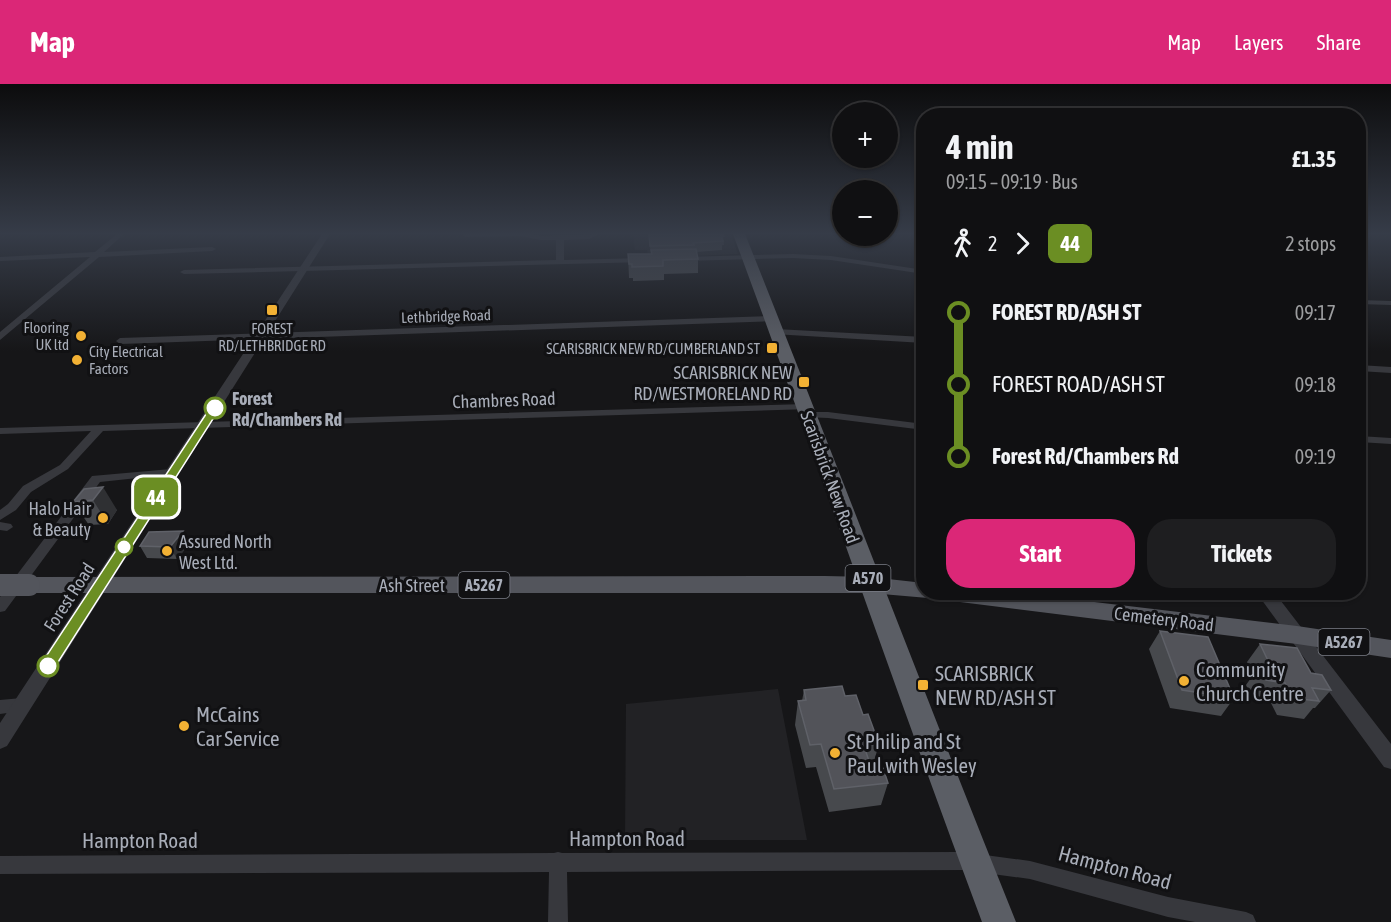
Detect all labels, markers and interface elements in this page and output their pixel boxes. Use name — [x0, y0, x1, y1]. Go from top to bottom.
text: Map — [30, 26, 75, 58]
text: Map — [1167, 30, 1201, 54]
text: Layers — [1234, 30, 1284, 54]
text: Share — [1317, 30, 1361, 54]
map controls — [832, 102, 898, 246]
button: + — [832, 102, 898, 168]
text: 4 min — [946, 128, 1013, 166]
text: £1.35 — [1292, 146, 1336, 172]
text: 09:15 – 09:19 · Bus — [946, 170, 1078, 193]
button: − — [832, 180, 898, 246]
icon: walk — [946, 227, 979, 260]
icon: forward — [1006, 227, 1039, 260]
text: 44 — [1060, 231, 1080, 255]
text: 2 — [988, 232, 997, 255]
text: 2 stops — [1285, 232, 1336, 255]
text: FOREST RD/ASH ST — [992, 299, 1141, 325]
text: 09:17 — [1295, 301, 1336, 324]
marker: FOREST RD/LETHBRIDGE RD — [265, 303, 279, 317]
street label: Lethbridge Road — [401, 306, 491, 326]
place label: Flooring UK ltd — [23, 319, 70, 353]
place label: FOREST RD/LETHBRIDGE RD — [218, 320, 326, 354]
marker: Flooring UK ltd — [74, 329, 88, 343]
place label: SCARISBRICK NEW RD/CUMBERLAND ST — [546, 340, 760, 357]
marker: SCARISBRICK NEW RD/CUMBERLAND ST — [765, 341, 779, 355]
place label: City Electrical Factors — [89, 343, 163, 377]
marker: City Electrical Factors — [70, 353, 84, 367]
place label: SCARISBRICK NEW RD/WESTMORELAND RD — [633, 362, 792, 404]
text: FOREST ROAD/ASH ST — [992, 371, 1165, 397]
text: 09:18 — [1295, 373, 1336, 396]
marker: SCARISBRICK NEW RD/WESTMORELAND RD — [797, 375, 811, 389]
place label: Forest Rd/Chambers Rd — [232, 388, 342, 430]
street label: Chambres Road — [452, 388, 556, 412]
marker: Forest Rd/Chambers Rd — [204, 397, 226, 419]
street label: Scarisbrick New Road — [796, 408, 864, 546]
text: Forest Rd/Chambers Rd — [992, 443, 1179, 469]
text: 09:19 — [1295, 445, 1336, 468]
line badge: 44 — [129, 478, 183, 516]
text: 44 — [146, 485, 166, 509]
place label: Halo Hair & Beauty — [28, 498, 92, 540]
marker: Halo Hair & Beauty — [96, 511, 110, 525]
button: Start — [946, 519, 1135, 588]
button: Tickets — [1147, 519, 1336, 588]
place label: Assured North West Ltd. — [179, 531, 272, 573]
unlabelled marker — [115, 538, 133, 556]
marker: Assured North West Ltd. — [160, 544, 174, 558]
street label: Forest Road — [39, 559, 99, 635]
road number: A570 — [846, 565, 890, 591]
road number: A5267 — [458, 572, 510, 598]
street label: Ash Street — [379, 575, 445, 596]
street label: Cemetery Road — [1113, 602, 1215, 636]
road number: A5267 — [1318, 629, 1370, 655]
unlabelled marker — [37, 655, 59, 677]
place label: Community Church Centre — [1196, 657, 1304, 705]
place label: SCARISBRICK NEW RD/ASH ST — [935, 661, 1056, 709]
marker: Community Church Centre — [1177, 674, 1191, 688]
marker: SCARISBRICK NEW RD/ASH ST — [916, 678, 930, 692]
place label: McCains Car Service — [196, 702, 280, 750]
marker: McCains Car Service — [177, 719, 191, 733]
place label: St Philip and St Paul with Wesley — [847, 729, 977, 777]
marker: St Philip and St Paul with Wesley — [828, 746, 842, 760]
street label: Hampton Road — [569, 826, 685, 850]
street label: Hampton Road — [82, 828, 198, 852]
street label: Hampton Road — [1056, 840, 1174, 894]

